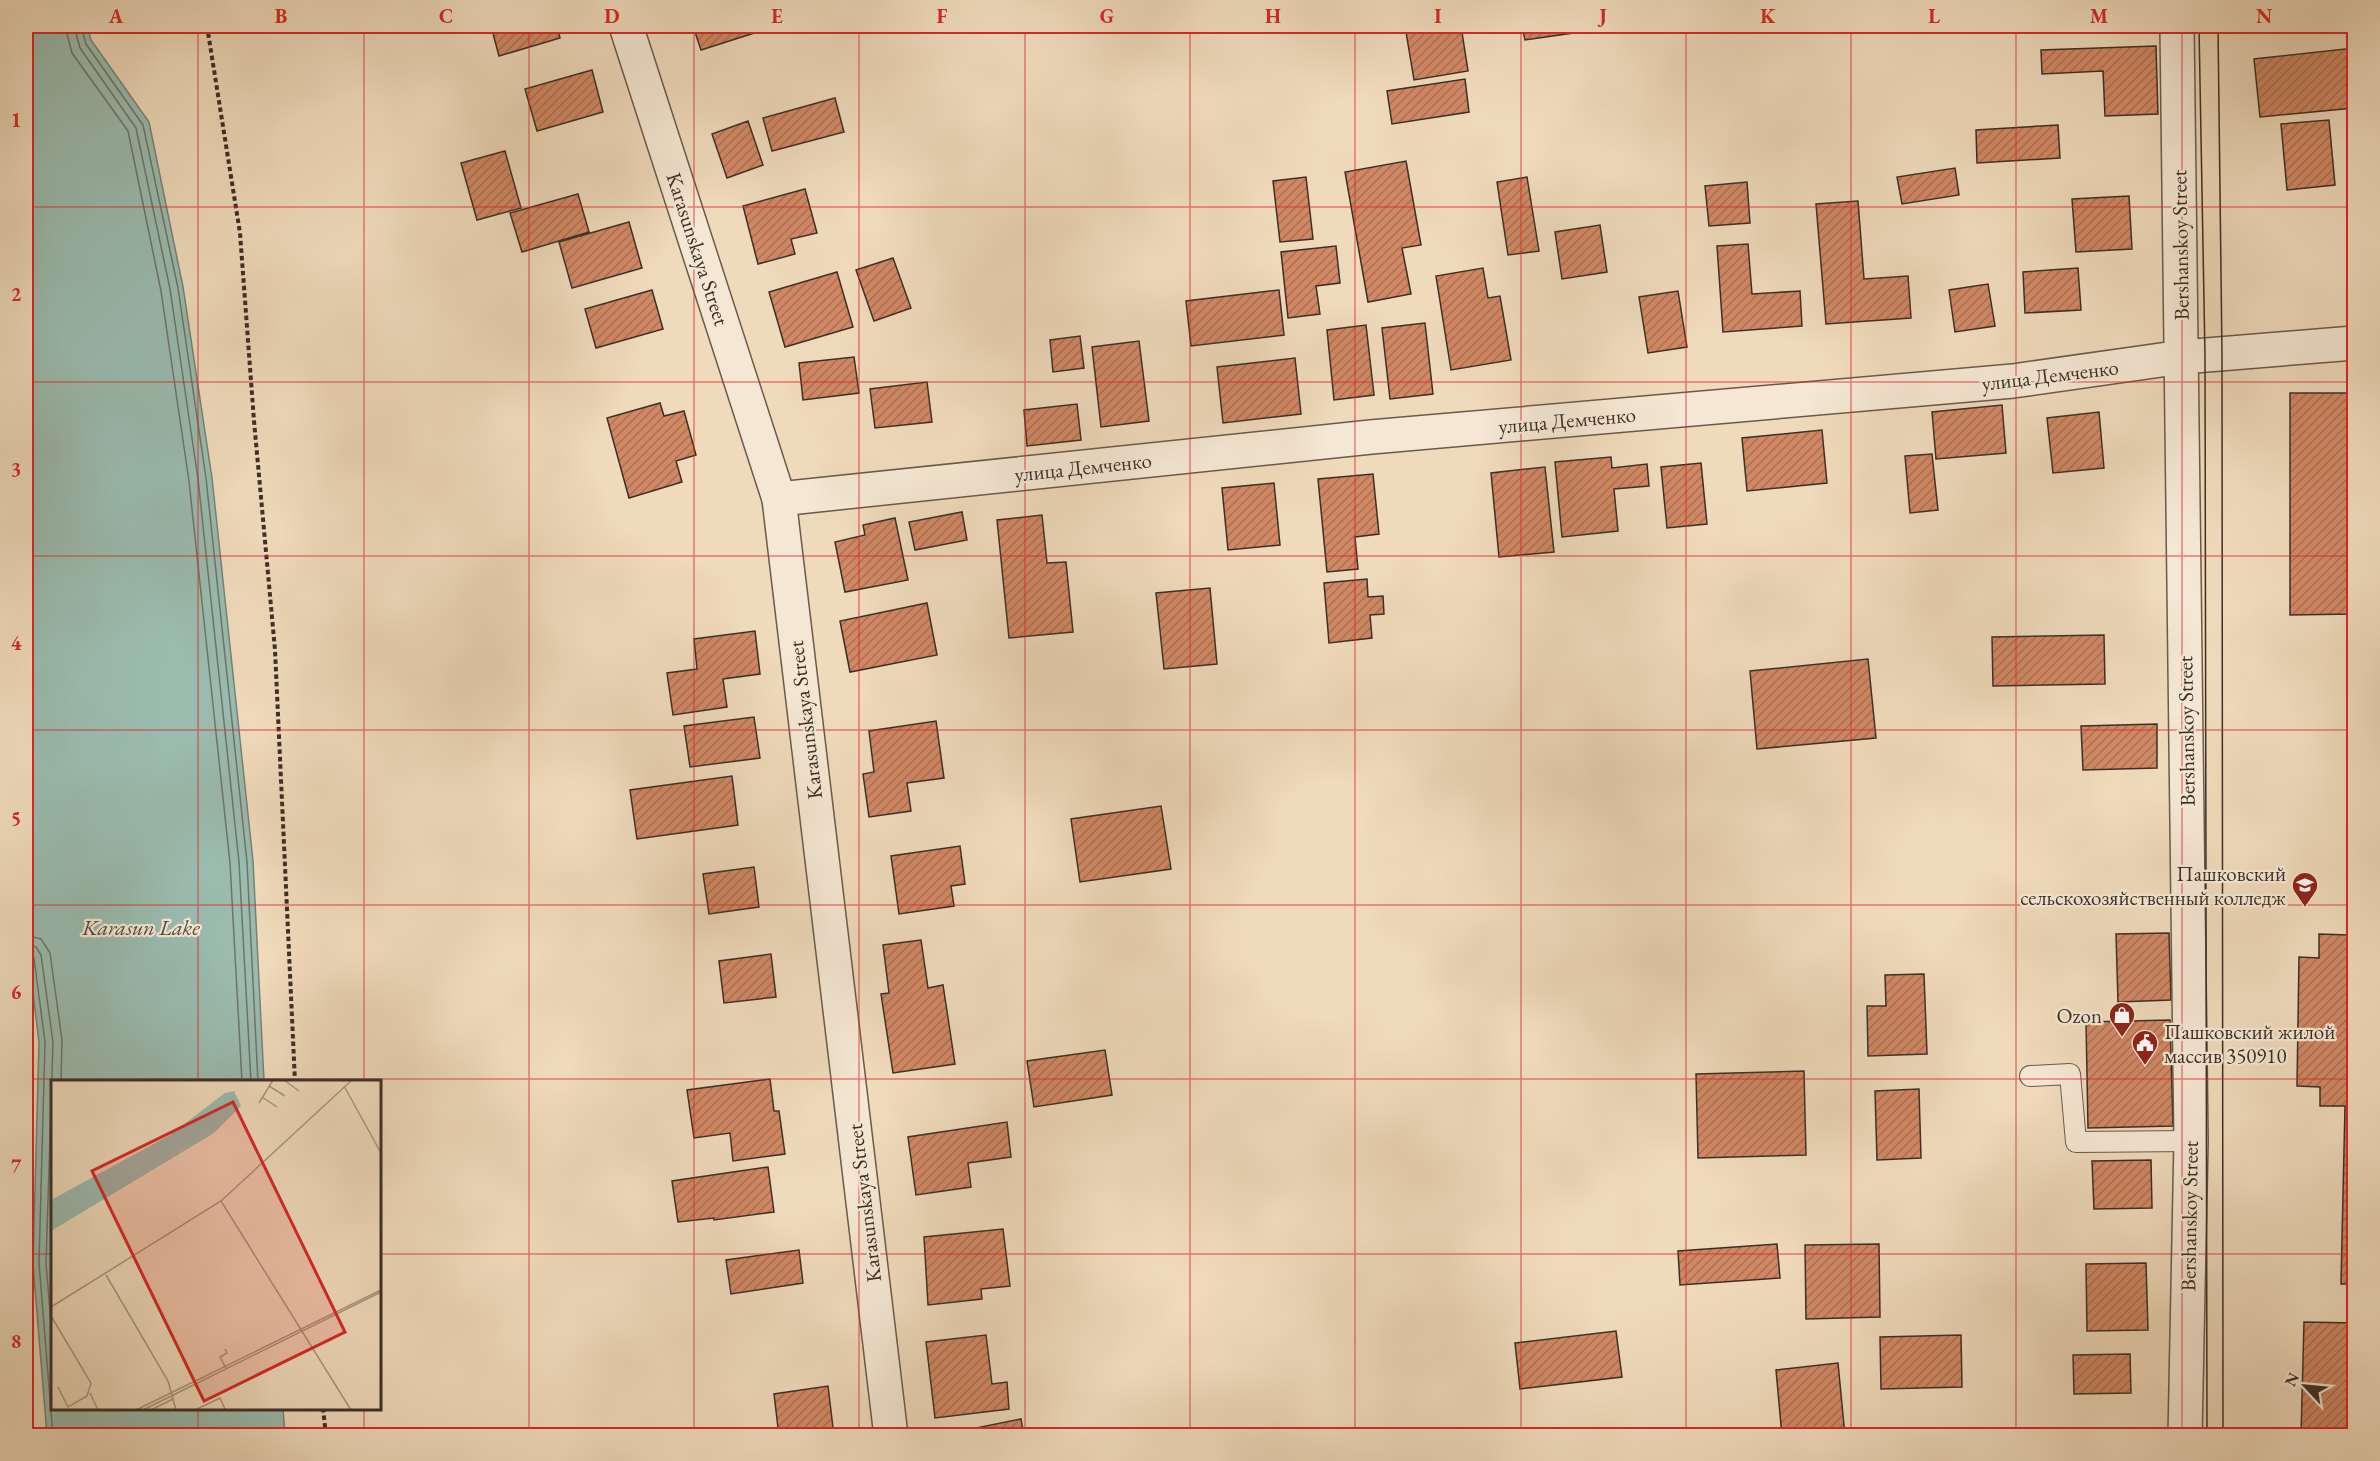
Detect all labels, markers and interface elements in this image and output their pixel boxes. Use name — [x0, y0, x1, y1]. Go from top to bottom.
text: A — [108, 3, 124, 29]
text: B — [275, 3, 287, 29]
text: C — [439, 3, 453, 29]
text: D — [604, 3, 620, 29]
text: E — [771, 3, 783, 29]
text: F — [937, 3, 948, 29]
text: G — [1100, 3, 1114, 29]
text: H — [1265, 3, 1281, 29]
text: I — [1434, 3, 1442, 29]
text: J — [1597, 3, 1607, 29]
text: K — [1760, 3, 1776, 29]
text: L — [1928, 3, 1940, 29]
text: M — [2090, 3, 2108, 29]
text: N — [2256, 3, 2272, 29]
text: 1 — [11, 107, 21, 133]
street label: Karasunskaya Street — [661, 169, 736, 329]
street label: Bershanskoy Street — [2165, 169, 2195, 321]
text: 2 — [11, 281, 22, 307]
street label: улица Демченко — [1980, 353, 2120, 397]
street label: улица Демченко — [1497, 401, 1637, 439]
street label: улица Демченко — [1013, 446, 1153, 488]
text: 3 — [11, 456, 21, 482]
text: 4 — [11, 630, 22, 656]
street label: Karasunskaya Street — [782, 639, 828, 801]
street label: Bershanskoy Street — [2171, 655, 2201, 807]
text: 5 — [11, 805, 21, 831]
place label: Пашковский сельскохозяйственный колледж — [2020, 860, 2286, 911]
school or university icon: Пашковский сельскохозяйственный колледж — [2290, 870, 2320, 908]
water label: Karasun Lake — [81, 913, 200, 942]
text: 6 — [11, 979, 22, 1005]
shop icon: Ozon — [2107, 1000, 2137, 1038]
place label: Ozon — [2057, 1002, 2102, 1029]
place label: Пашковский жилой массив 350910 — [2164, 1018, 2335, 1069]
public building icon: Пашковский жилой массив 350910 — [2130, 1028, 2160, 1066]
inset map — [51, 1080, 381, 1410]
street label: Karasunskaya Street — [841, 1122, 887, 1284]
street label: Bershanskoy Street — [2174, 1140, 2204, 1292]
text: 7 — [11, 1153, 22, 1179]
text: 8 — [11, 1328, 21, 1354]
north arrow — [2275, 1356, 2335, 1416]
text: N — [2280, 1369, 2304, 1390]

